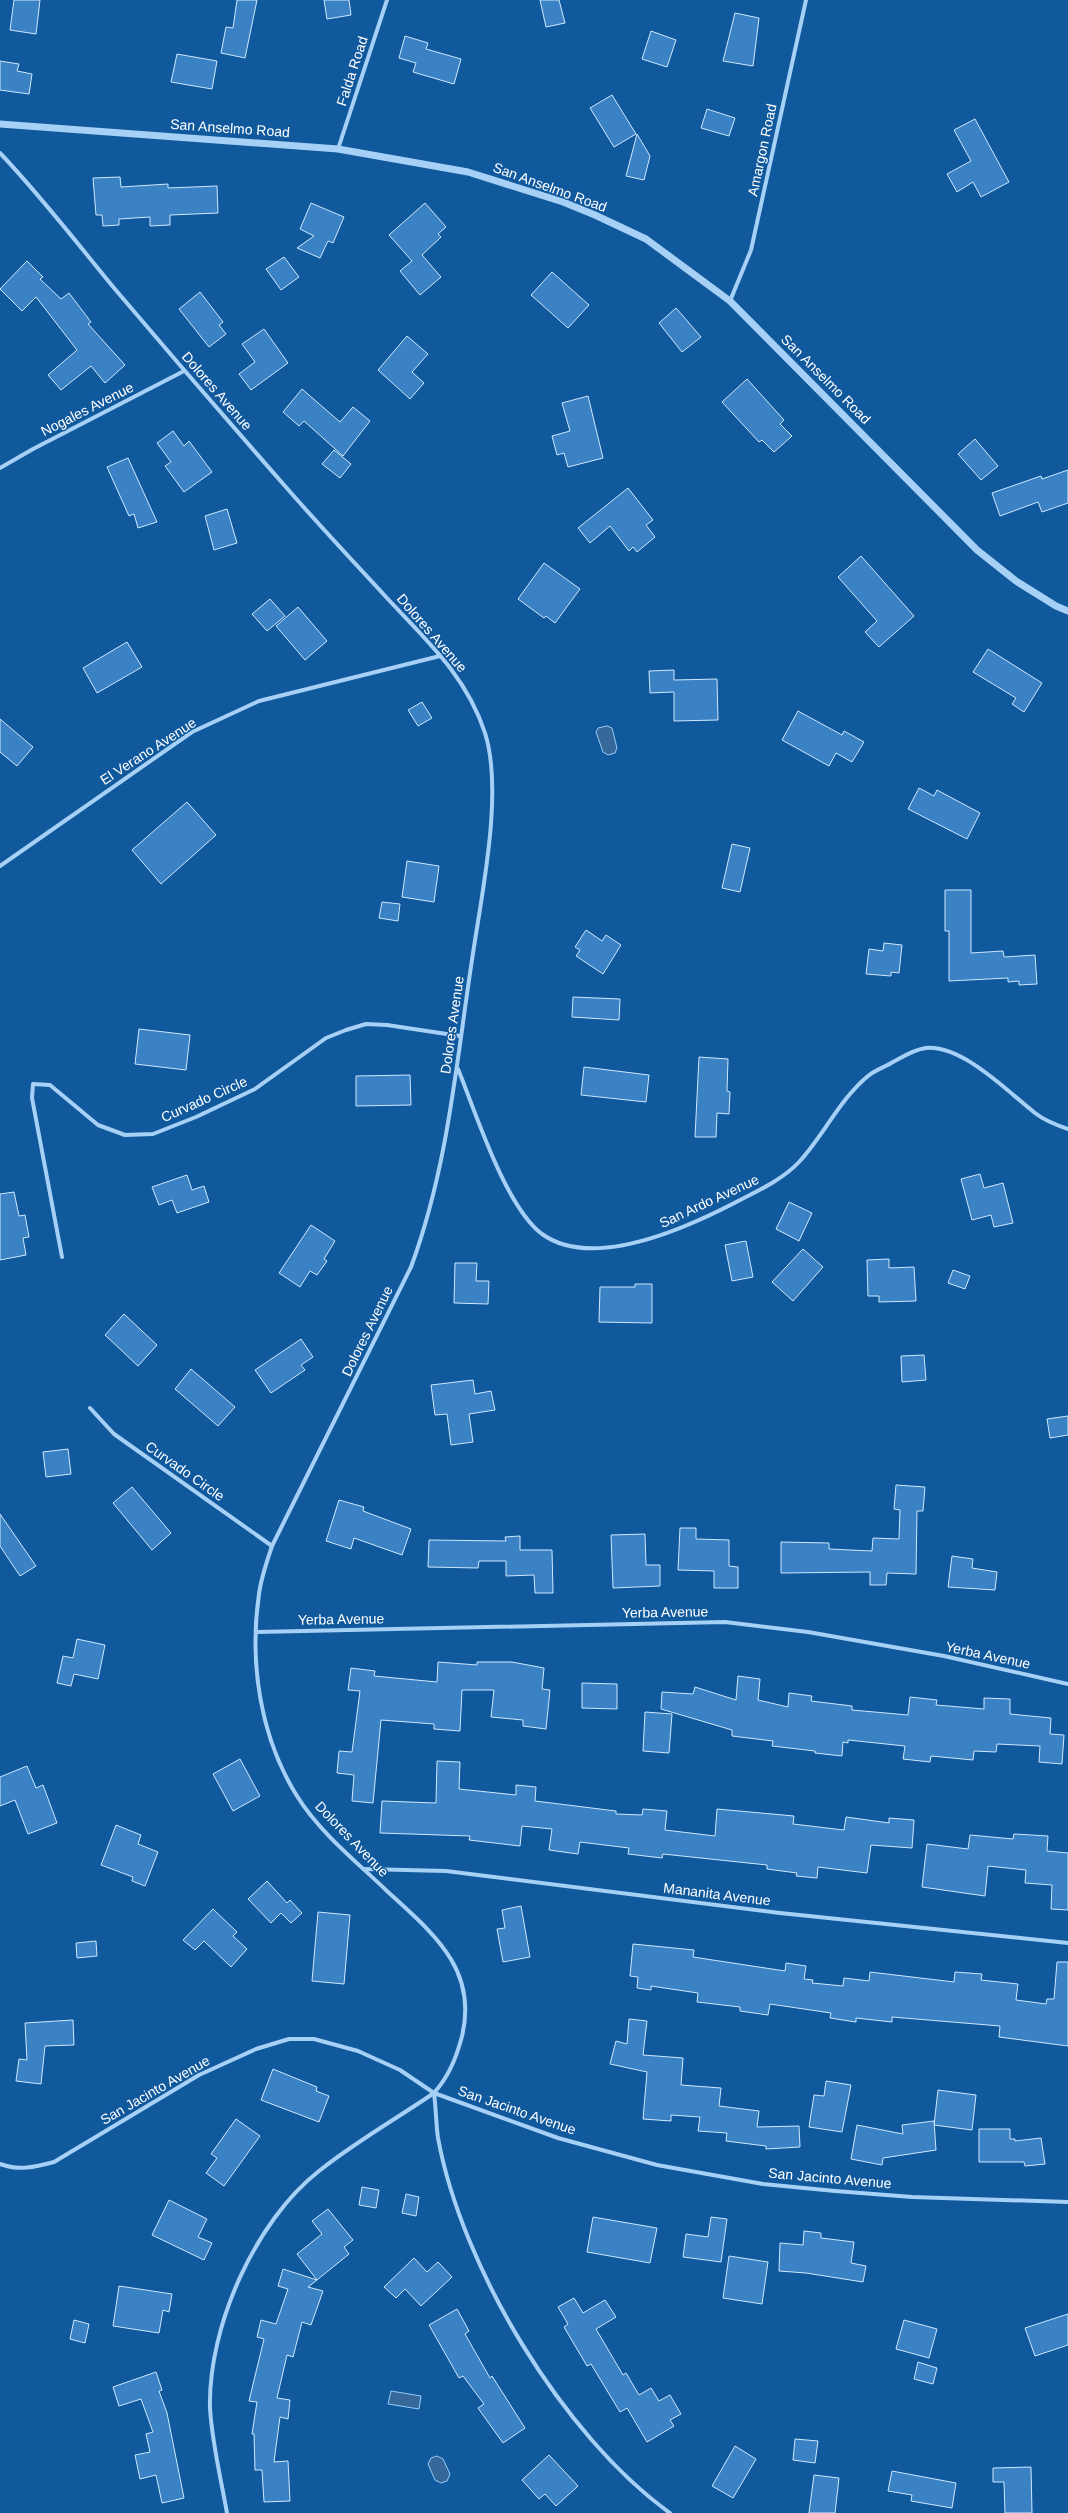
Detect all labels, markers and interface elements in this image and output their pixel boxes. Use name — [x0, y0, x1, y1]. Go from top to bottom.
street label: Falda Road — [333, 34, 371, 108]
street label: Amargon Road — [744, 102, 780, 198]
street label: San Anselmo Road — [170, 116, 290, 140]
street label: San Anselmo Road — [491, 159, 609, 215]
street label: San Anselmo Road — [778, 331, 874, 427]
street label: Dolores Avenue — [179, 349, 256, 434]
street label: Nogales Avenue — [38, 379, 136, 439]
street label: Dolores Avenue — [394, 591, 471, 676]
street label: El Verano Avenue — [97, 714, 199, 788]
street label: Dolores Avenue — [437, 975, 467, 1075]
street label: Curvado Circle — [158, 1073, 250, 1125]
street label: San Ardo Avenue — [657, 1171, 761, 1231]
street label: Dolores Avenue — [338, 1283, 396, 1379]
street label: Curvado Circle — [142, 1438, 228, 1504]
street label: Yerba Avenue — [622, 1603, 709, 1621]
street label: Yerba Avenue — [298, 1610, 385, 1628]
street label: Yerba Avenue — [944, 1638, 1032, 1672]
street label: Dolores Avenue — [312, 1798, 392, 1880]
street label: Mananita Avenue — [662, 1879, 772, 1909]
street label: San Jacinto Avenue — [98, 2052, 213, 2128]
street label: San Jacinto Avenue — [456, 2082, 578, 2138]
street label: San Jacinto Avenue — [768, 2165, 892, 2191]

